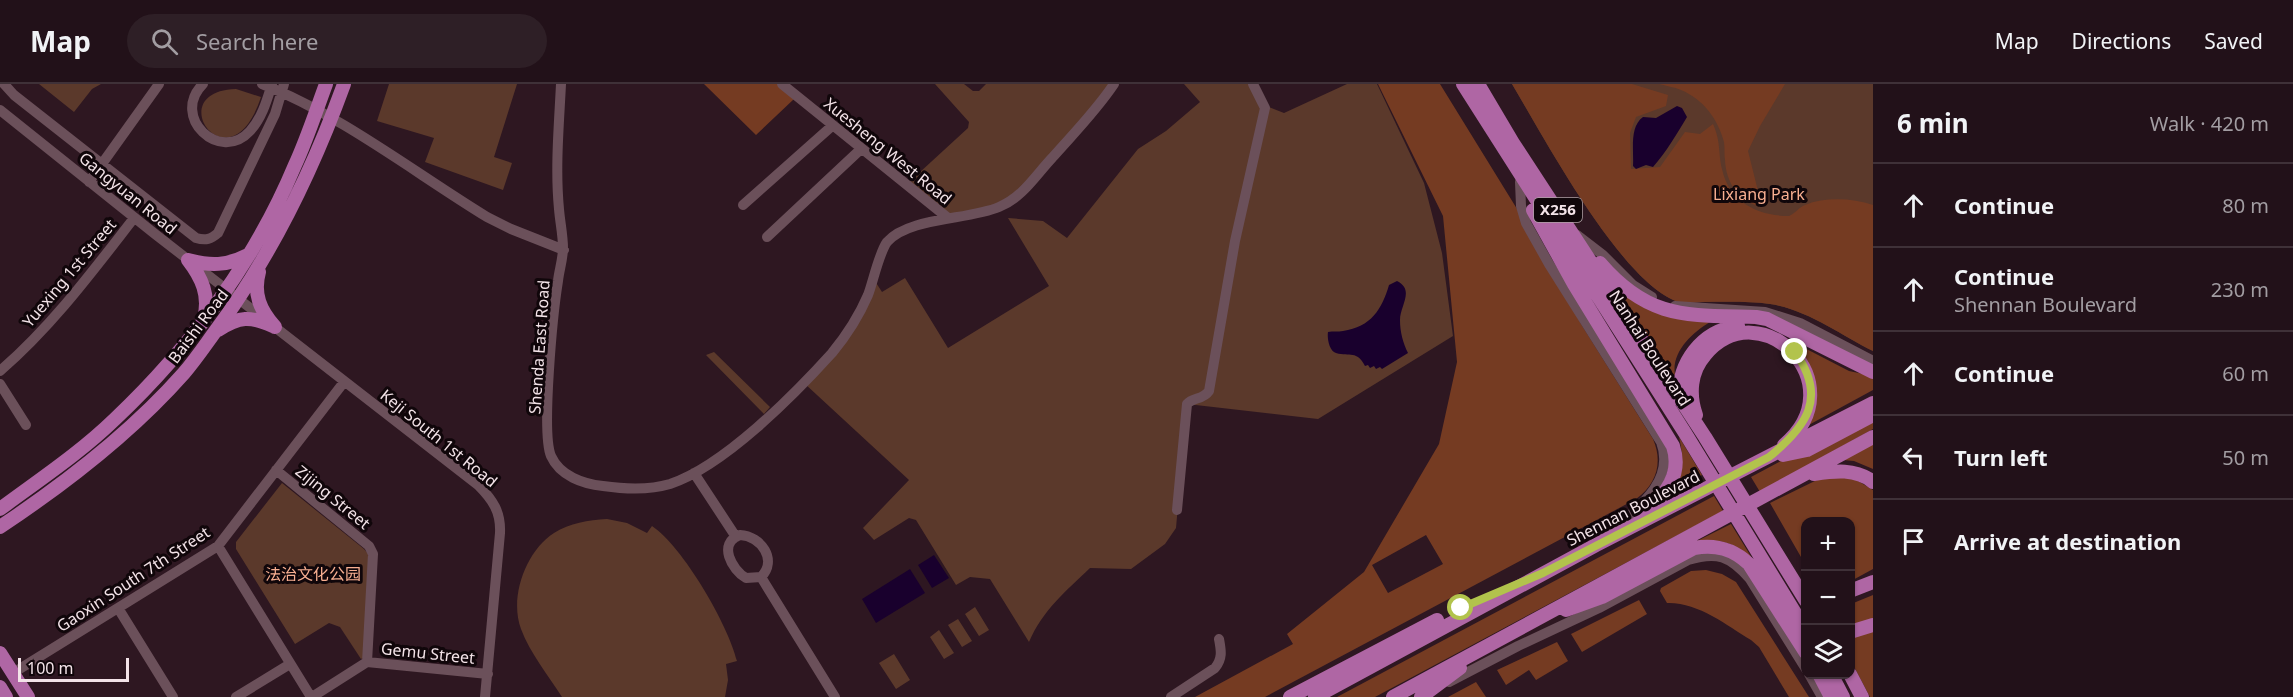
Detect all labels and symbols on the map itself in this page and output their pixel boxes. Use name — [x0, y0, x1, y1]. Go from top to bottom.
street label: Xuesheng West Road — [820, 93, 956, 209]
street label: Gangyuan Road — [74, 147, 182, 239]
park label: Lixiang Park — [1713, 183, 1805, 205]
road number: X256 — [1534, 198, 1582, 222]
street label: Yuexing 1st Street — [17, 214, 121, 332]
street label: Shenda East Road — [523, 279, 555, 415]
street label: Baishi Road — [163, 284, 233, 368]
street label: Nanhai Boulevard — [1604, 286, 1696, 410]
route end — [1781, 338, 1807, 364]
street label: Keji South 1st Road — [376, 384, 502, 492]
street label: Zijing Street — [291, 460, 375, 534]
street label: Shennan Boulevard — [1563, 465, 1703, 551]
street label: Gaoxin South 7th Street — [52, 521, 214, 637]
park label: 法治文化公园 — [265, 563, 361, 585]
route start — [1447, 594, 1473, 620]
street label: Gemu Street — [380, 637, 476, 669]
scale bar — [18, 655, 129, 682]

